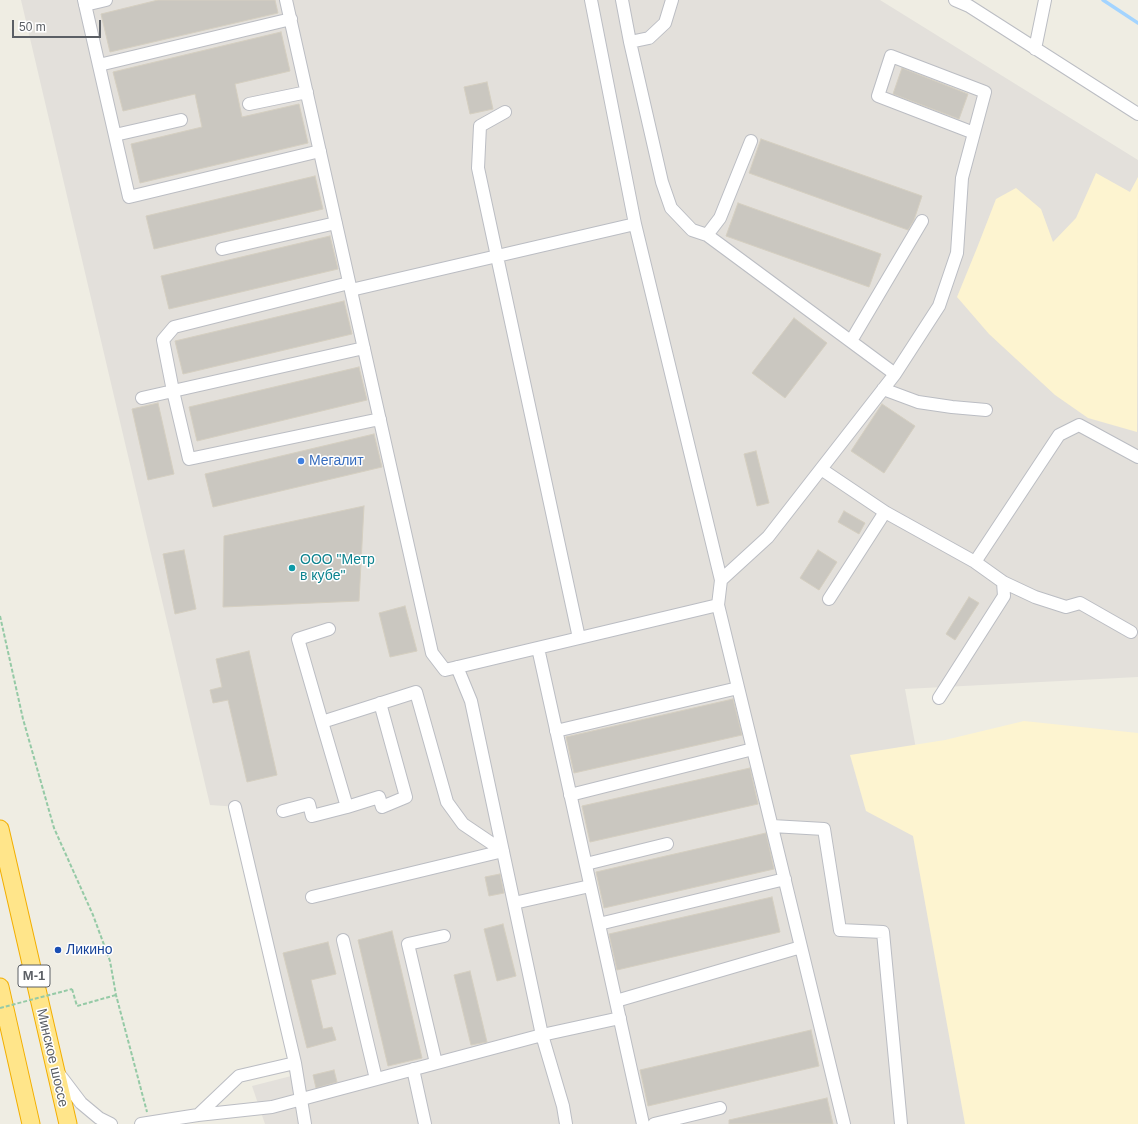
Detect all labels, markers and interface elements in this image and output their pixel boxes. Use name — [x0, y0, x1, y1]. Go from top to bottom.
scale bar — [14, 12, 103, 38]
text: 50 m — [19, 20, 46, 34]
place label: Мегалит — [309, 453, 364, 469]
marker: Мегалит — [296, 456, 306, 466]
place label: ООО "Метр в кубе" — [300, 552, 375, 584]
marker: ООО "Метр в кубе" — [287, 563, 297, 573]
place label: Ликино — [66, 942, 112, 958]
marker: Ликино — [53, 945, 63, 955]
road number: М-1 — [18, 965, 50, 987]
street label: Минское шоссе — [32, 1007, 72, 1109]

